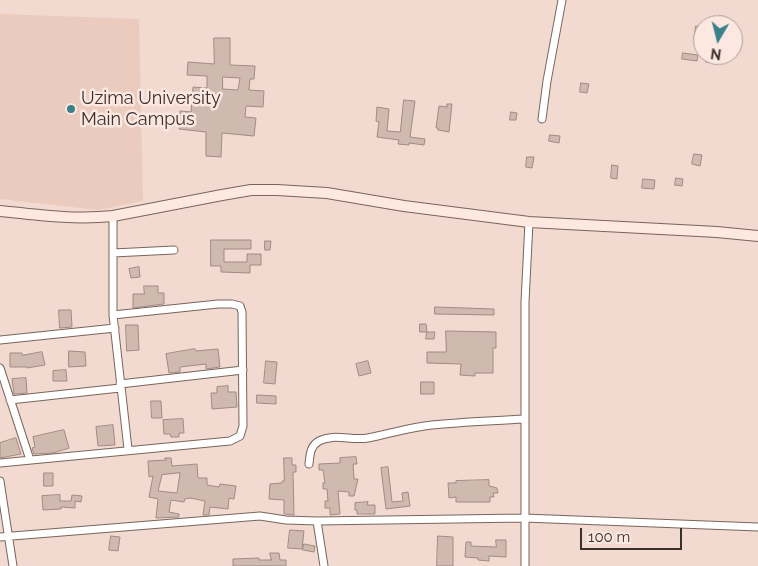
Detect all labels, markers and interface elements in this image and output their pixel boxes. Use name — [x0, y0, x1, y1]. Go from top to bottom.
north arrow — [693, 15, 743, 65]
text: N — [710, 45, 722, 63]
place label: Uzima University Main Campus — [81, 88, 221, 130]
marker: Uzima University Main Campus — [65, 103, 77, 115]
scale bar — [583, 518, 686, 550]
text: 100 m — [588, 528, 630, 546]

